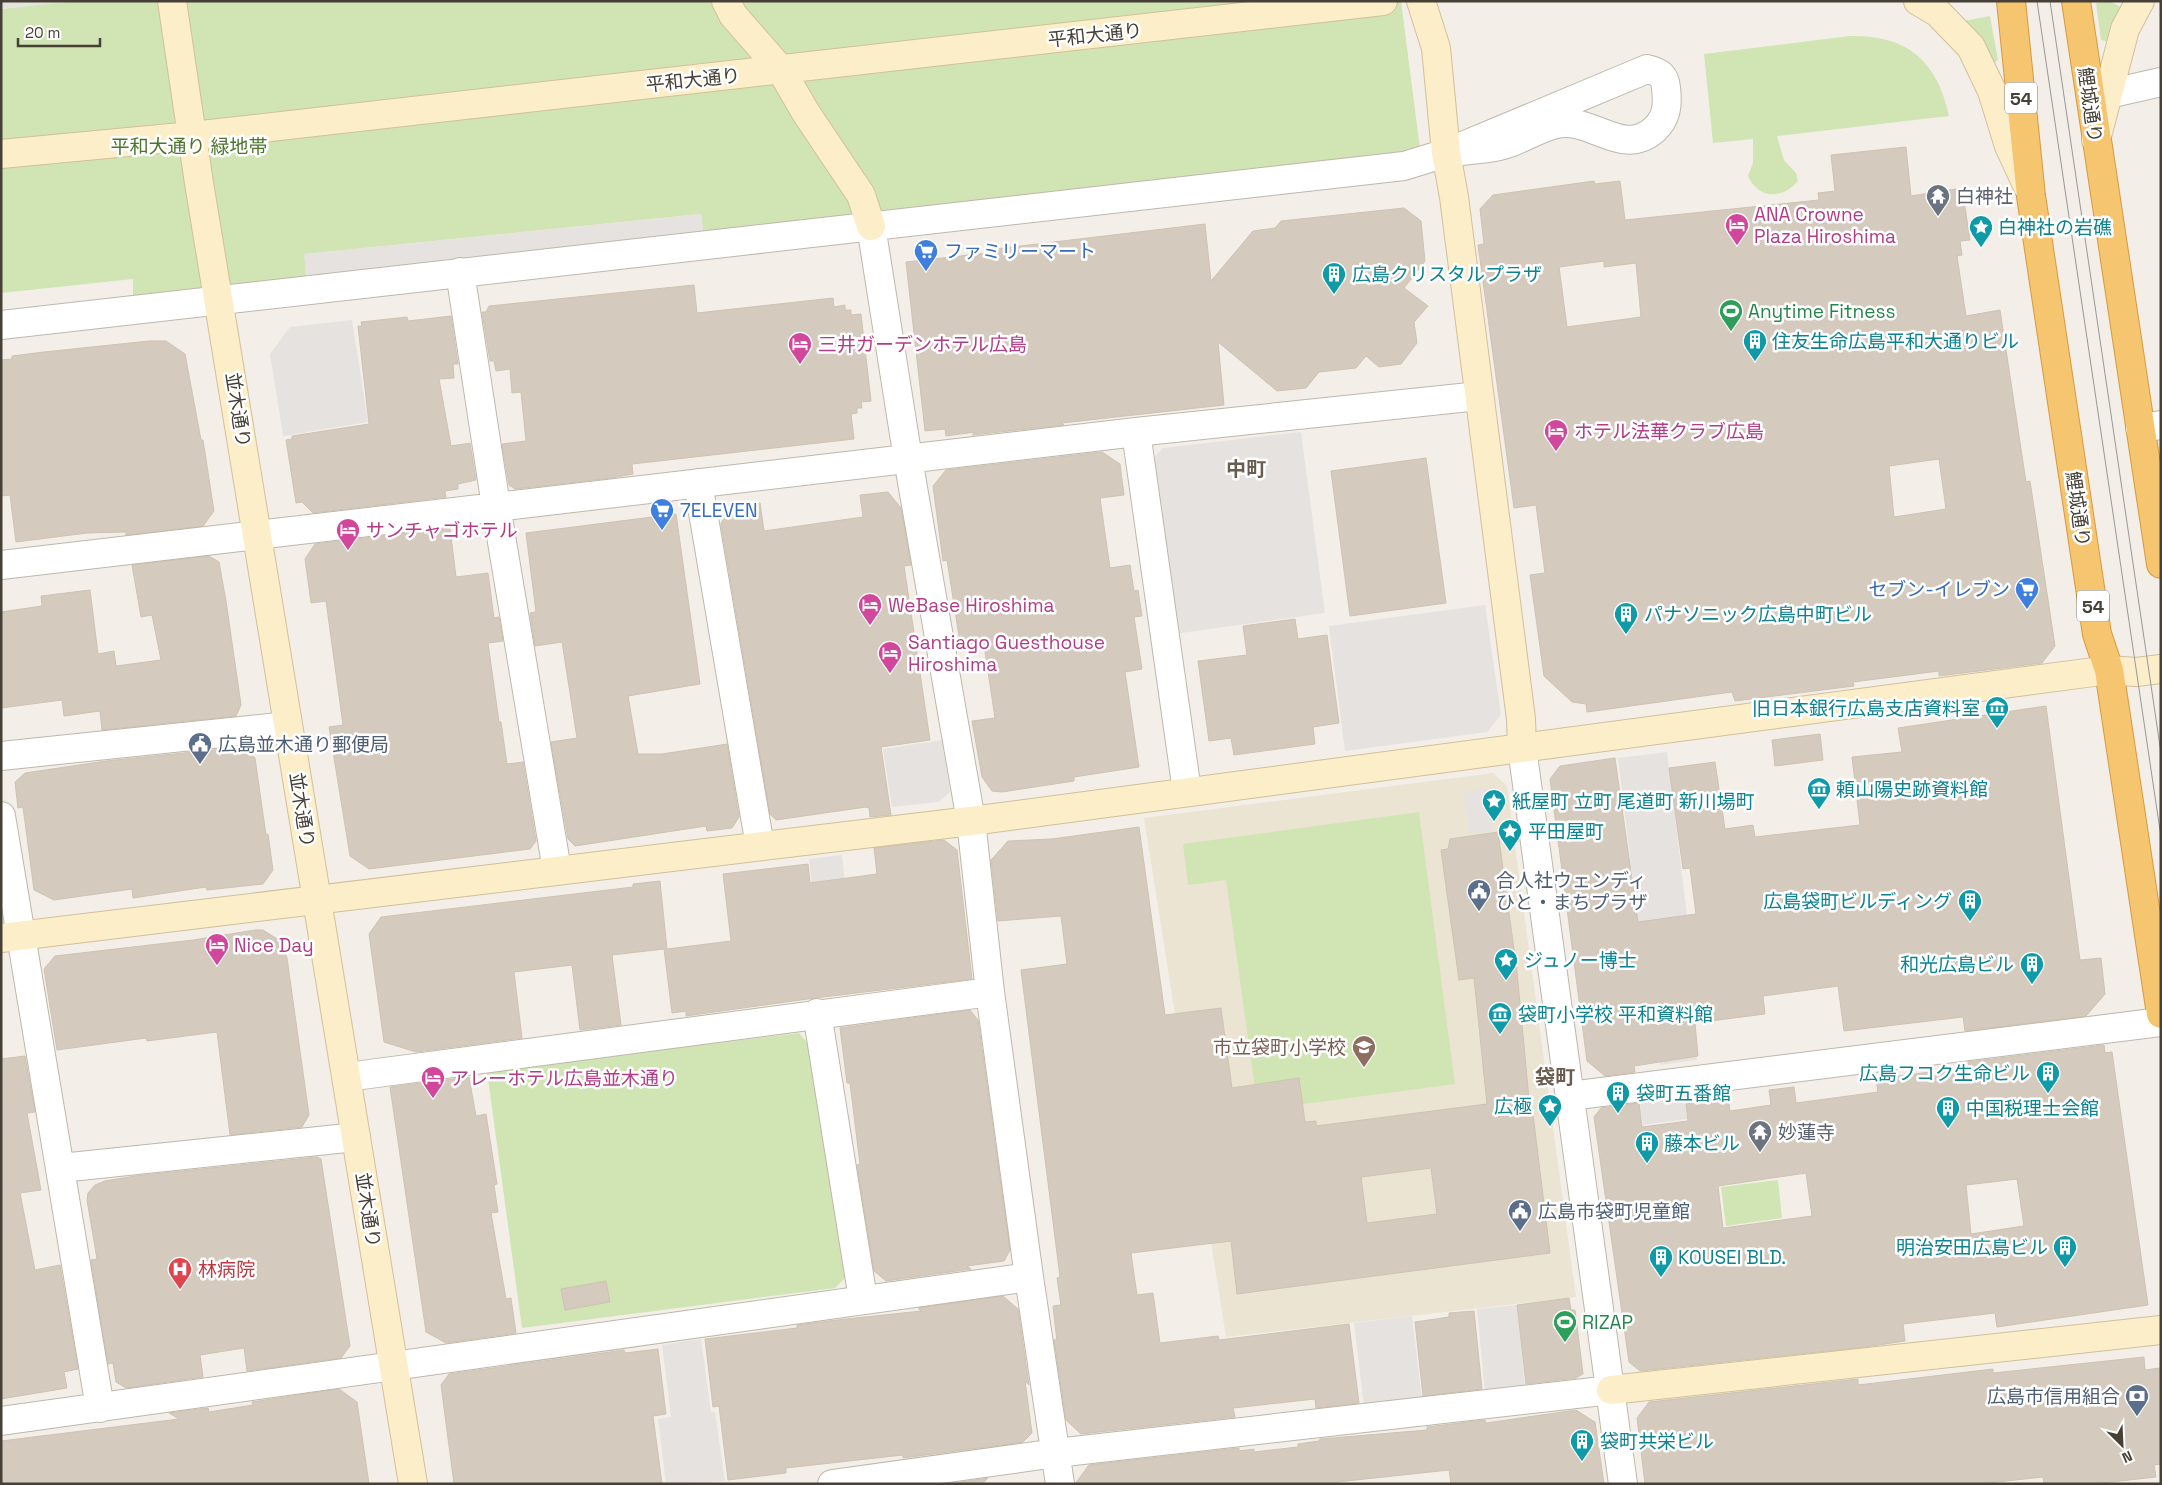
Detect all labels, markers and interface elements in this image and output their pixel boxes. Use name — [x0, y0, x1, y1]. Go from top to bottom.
scale bar — [18, 15, 100, 47]
street label: 平和大通り — [1046, 18, 1144, 52]
text: 20 m — [25, 23, 60, 42]
street label: 平和大通り — [644, 63, 742, 97]
street label: 鯉城通り — [2072, 66, 2108, 144]
road number: 54 — [2005, 82, 2037, 114]
park label: 平和大通り 緑地帯 — [111, 134, 267, 159]
temple icon: 白神社 — [1925, 183, 1951, 217]
place label: 白神社 — [1956, 184, 2013, 209]
place label: ANA Crowne Plaza Hiroshima — [1754, 202, 1896, 249]
hotel icon: ANA Crowne Plaza Hiroshima — [1724, 212, 1750, 246]
place icon: 白神社の岩礁 — [1968, 214, 1994, 248]
place label: 白神社の岩礁 — [1998, 215, 2112, 240]
supermarket icon: ファミリーマート — [913, 238, 939, 272]
place label: ファミリーマート — [944, 239, 1096, 264]
building icon: 広島クリスタルプラザ — [1321, 261, 1347, 295]
place label: 広島クリスタルプラザ — [1352, 262, 1542, 287]
sports icon: Anytime Fitness — [1718, 298, 1744, 332]
place label: Anytime Fitness — [1748, 299, 1896, 324]
building icon: 住友生命広島平和大通りビル — [1742, 328, 1768, 362]
place label: 住友生命広島平和大通りビル — [1772, 329, 2019, 354]
hotel icon: 三井ガーデンホテル広島 — [787, 331, 813, 365]
place label: 三井ガーデンホテル広島 — [818, 332, 1027, 357]
street label: 並木通り — [220, 371, 256, 449]
hotel icon: ホテル法華クラブ広島 — [1543, 418, 1569, 452]
place label: ホテル法華クラブ広島 — [1574, 419, 1764, 444]
district label: 中町 — [1226, 456, 1266, 482]
street label: 鯉城通り — [2060, 470, 2096, 548]
supermarket icon: 7ELEVEN — [649, 497, 675, 531]
place label: 7ELEVEN — [680, 498, 758, 523]
hotel icon: サンチャゴホテル — [335, 517, 361, 551]
place label: サンチャゴホテル — [366, 518, 518, 543]
supermarket icon: セブン-イレブン — [2014, 576, 2040, 610]
place label: セブン-イレブン — [1868, 577, 2010, 602]
road number: 54 — [2077, 590, 2109, 622]
hotel icon: WeBase Hiroshima — [857, 592, 883, 626]
place label: WeBase Hiroshima — [888, 593, 1055, 618]
building icon: パナソニック広島中町ビル — [1613, 601, 1639, 635]
place label: パナソニック広島中町ビル — [1644, 602, 1872, 627]
place label: Santiago Guesthouse Hiroshima — [908, 630, 1105, 677]
hotel icon: Santiago Guesthouse Hiroshima — [877, 640, 903, 674]
museum icon: 旧日本銀行広島支店資料室 — [1984, 695, 2010, 729]
place label: 旧日本銀行広島支店資料室 — [1752, 696, 1980, 721]
public building icon: 広島並木通り郵便局 — [187, 731, 213, 765]
place label: 広島並木通り郵便局 — [218, 732, 389, 757]
street label: 並木通り — [284, 771, 320, 849]
museum icon: 頼山陽史跡資料館 — [1806, 776, 1832, 810]
place label: 頼山陽史跡資料館 — [1836, 777, 1988, 802]
place icon: 紙屋町 立町 尾道町 新川場町 — [1481, 788, 1507, 822]
place label: 紙屋町 立町 尾道町 新川場町 — [1512, 789, 1755, 814]
place icon: 平田屋町 — [1497, 818, 1523, 852]
place label: 平田屋町 — [1528, 819, 1604, 844]
place label: 合人社ウェンディ ひと・まちプラザ — [1496, 868, 1647, 915]
public building icon: 合人社ウェンディ ひと・まちプラザ — [1466, 878, 1492, 912]
building icon: 広島袋町ビルディング — [1957, 888, 1983, 922]
place label: 広島袋町ビルディング — [1763, 889, 1952, 914]
hotel icon: Nice Day — [204, 932, 230, 966]
place label: Nice Day — [234, 933, 314, 958]
place icon: ジュノー博士 — [1493, 947, 1519, 981]
place label: ジュノー博士 — [1524, 948, 1637, 973]
building icon: 和光広島ビル — [2019, 951, 2045, 985]
place label: 和光広島ビル — [1900, 952, 2014, 977]
museum icon: 袋町小学校 平和資料館 — [1487, 1001, 1513, 1035]
place label: 袋町小学校 平和資料館 — [1518, 1002, 1713, 1027]
school or university icon: 市立袋町小学校 — [1351, 1034, 1377, 1068]
place label: 市立袋町小学校 — [1213, 1035, 1346, 1060]
building icon: 広島フコク生命ビル — [2035, 1060, 2061, 1094]
place label: 広島フコク生命ビル — [1859, 1061, 2030, 1086]
district label: 袋町 — [1535, 1064, 1575, 1090]
hotel icon: アレーホテル広島並木通り — [420, 1065, 446, 1099]
place label: アレーホテル広島並木通り — [450, 1066, 678, 1091]
building icon: 袋町五番館 — [1605, 1080, 1631, 1114]
place label: 袋町五番館 — [1636, 1081, 1731, 1106]
place icon: 広極 — [1537, 1093, 1563, 1127]
place label: 広極 — [1494, 1094, 1532, 1119]
building icon: 中国税理士会館 — [1935, 1095, 1961, 1129]
place label: 中国税理士会館 — [1966, 1096, 2099, 1121]
temple icon: 妙蓮寺 — [1747, 1119, 1773, 1153]
place label: 妙蓮寺 — [1778, 1120, 1835, 1145]
building icon: 藤本ビル — [1634, 1130, 1660, 1164]
place label: 藤本ビル — [1664, 1131, 1740, 1156]
street label: 並木通り — [350, 1171, 386, 1249]
public building icon: 広島市袋町児童館 — [1507, 1198, 1533, 1232]
place label: 広島市袋町児童館 — [1538, 1199, 1690, 1224]
building icon: 明治安田広島ビル — [2052, 1234, 2078, 1268]
place label: 明治安田広島ビル — [1896, 1235, 2048, 1260]
building icon: KOUSEI BLD. — [1648, 1244, 1674, 1278]
place label: KOUSEI BLD. — [1678, 1245, 1786, 1270]
hospital icon: 林病院 — [167, 1256, 193, 1290]
place label: 林病院 — [198, 1257, 255, 1282]
sports icon: RIZAP — [1552, 1309, 1578, 1343]
place label: RIZAP — [1582, 1310, 1633, 1335]
bank icon: 広島市信用組合 — [2124, 1383, 2150, 1417]
place label: 広島市信用組合 — [1987, 1384, 2120, 1409]
north arrow — [2097, 1420, 2147, 1470]
building icon: 袋町共栄ビル — [1569, 1428, 1595, 1462]
place label: 袋町共栄ビル — [1600, 1429, 1714, 1454]
text: N — [2119, 1447, 2135, 1467]

